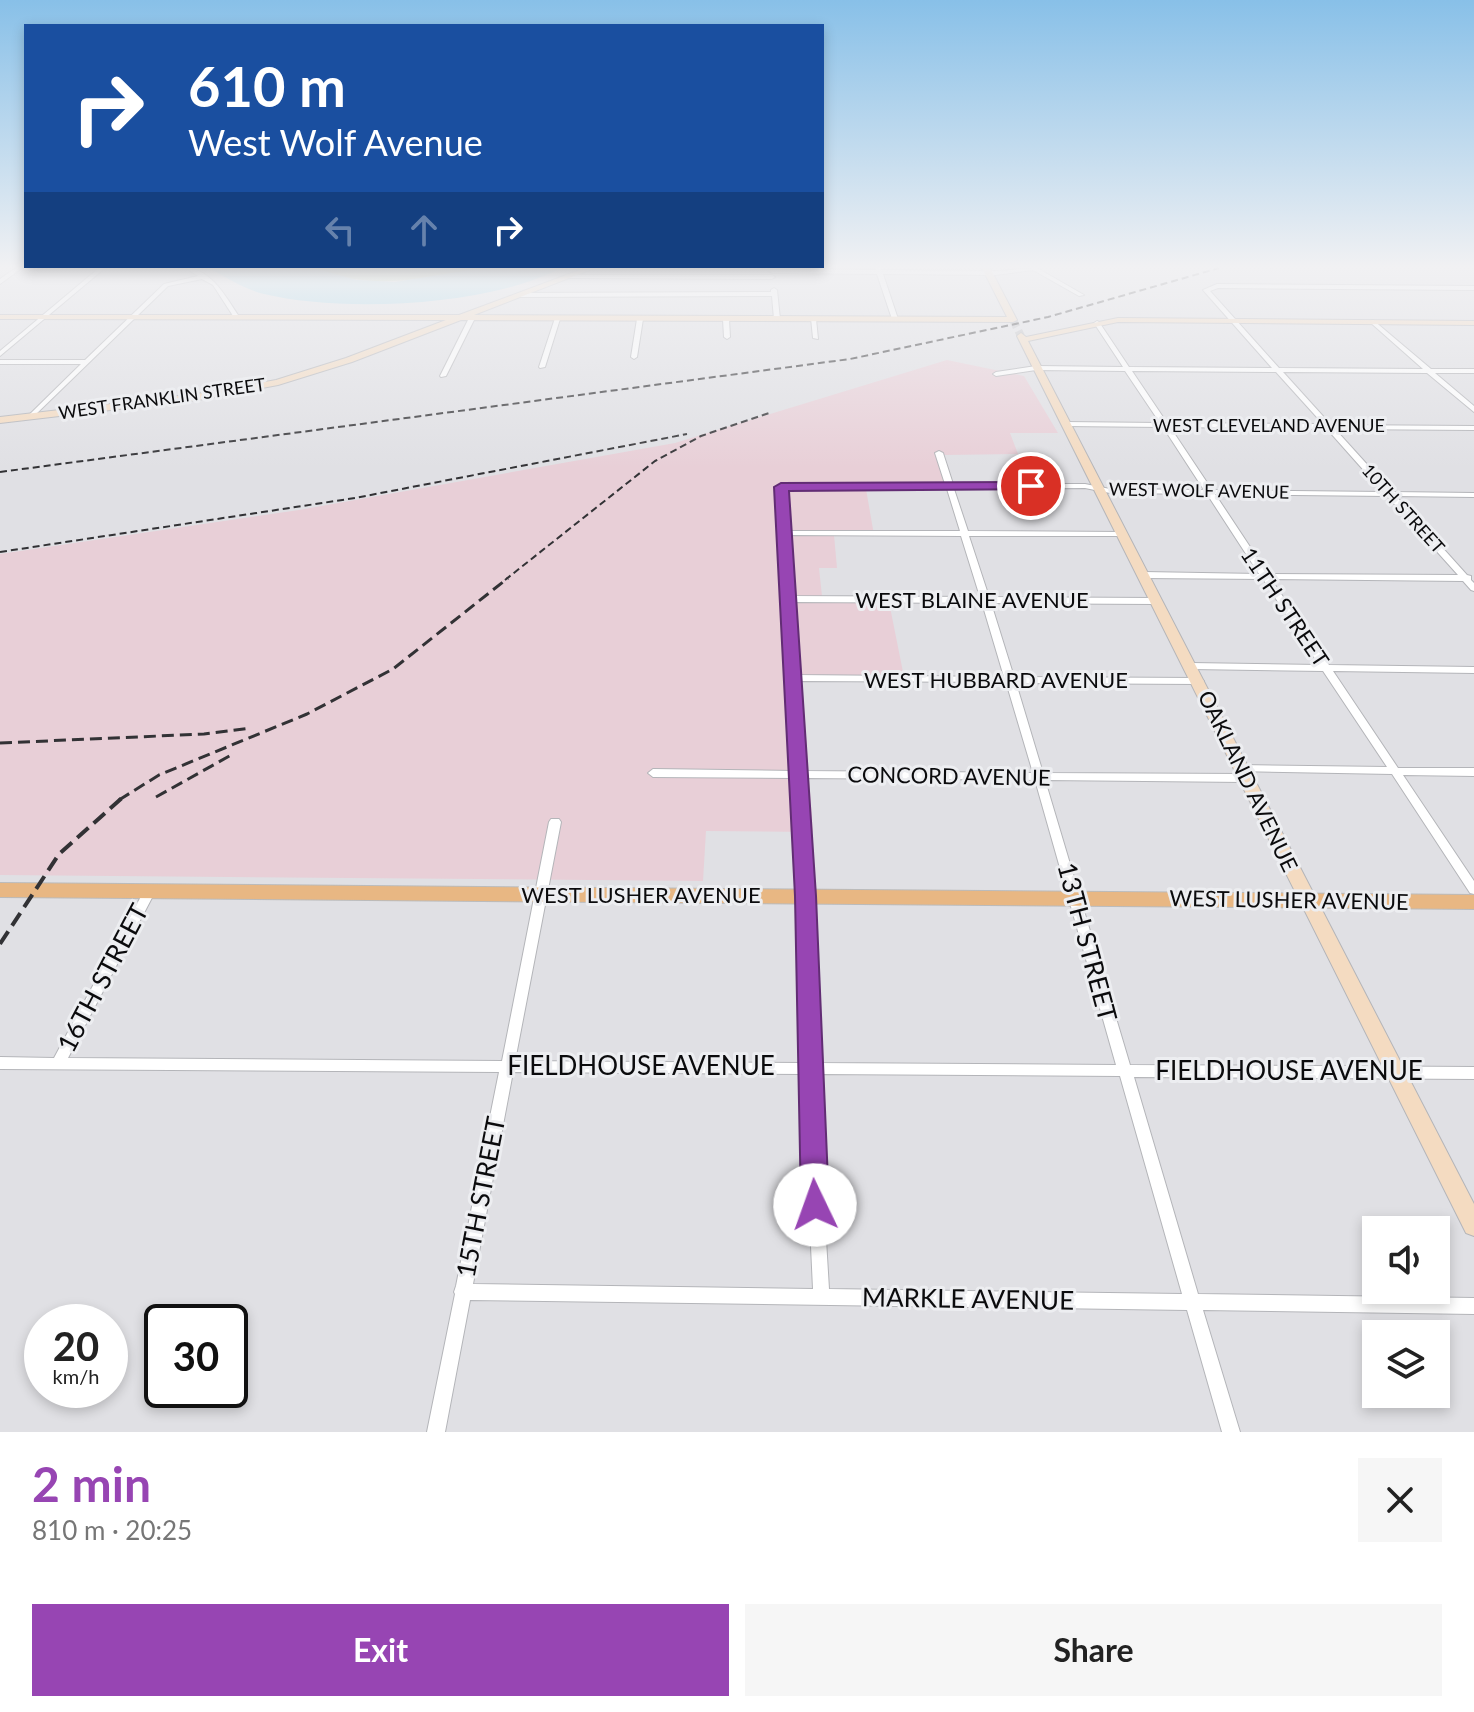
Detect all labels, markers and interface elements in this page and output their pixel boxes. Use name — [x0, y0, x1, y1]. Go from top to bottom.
text: 610 m — [188, 52, 346, 119]
icon: right — [56, 56, 160, 160]
text: West Wolf Avenue — [188, 120, 483, 164]
icon: left — [318, 208, 362, 252]
icon: ahead — [402, 208, 446, 252]
icon: right — [486, 208, 530, 252]
street label: WEST FRANKLIN STREET — [57, 373, 267, 423]
street label: WEST CLEVELAND AVENUE — [1153, 414, 1385, 436]
pin — [997, 452, 1065, 520]
street label: 10TH STREET — [1358, 459, 1450, 558]
icon: arrive — [1009, 464, 1053, 508]
street label: WEST WOLF AVENUE — [1109, 477, 1289, 503]
street label: 11TH STREET — [1236, 542, 1335, 671]
street label: WEST BLAINE AVENUE — [855, 586, 1089, 613]
street label: WEST HUBBARD AVENUE — [864, 666, 1128, 693]
street label: OAKLAND AVENUE — [1193, 686, 1304, 876]
street label: CONCORD AVENUE — [847, 760, 1051, 791]
street label: 13TH STREET — [1051, 859, 1125, 1025]
street label: WEST LUSHER AVENUE — [521, 881, 761, 908]
street label: WEST LUSHER AVENUE — [1169, 884, 1409, 915]
street label: 16TH STREET — [50, 898, 155, 1057]
street label: FIELDHOUSE AVENUE — [507, 1049, 775, 1081]
street label: FIELDHOUSE AVENUE — [1155, 1054, 1423, 1086]
street label: 15TH STREET — [449, 1114, 511, 1280]
position arrow — [773, 1163, 857, 1247]
map controls — [1362, 1216, 1450, 1408]
button: sound — [1362, 1216, 1450, 1304]
street label: MARKLE AVENUE — [862, 1280, 1074, 1316]
speed limit sign: 30 — [144, 1304, 248, 1408]
button: layers — [1362, 1320, 1450, 1408]
text: 20 — [53, 1322, 99, 1370]
text: km/h — [53, 1364, 99, 1388]
text: 2 min — [32, 1455, 151, 1512]
button: close — [1358, 1458, 1442, 1542]
text: 810 m · 20:25 — [32, 1514, 192, 1546]
button: Exit — [32, 1604, 729, 1696]
button: Share — [745, 1604, 1442, 1696]

